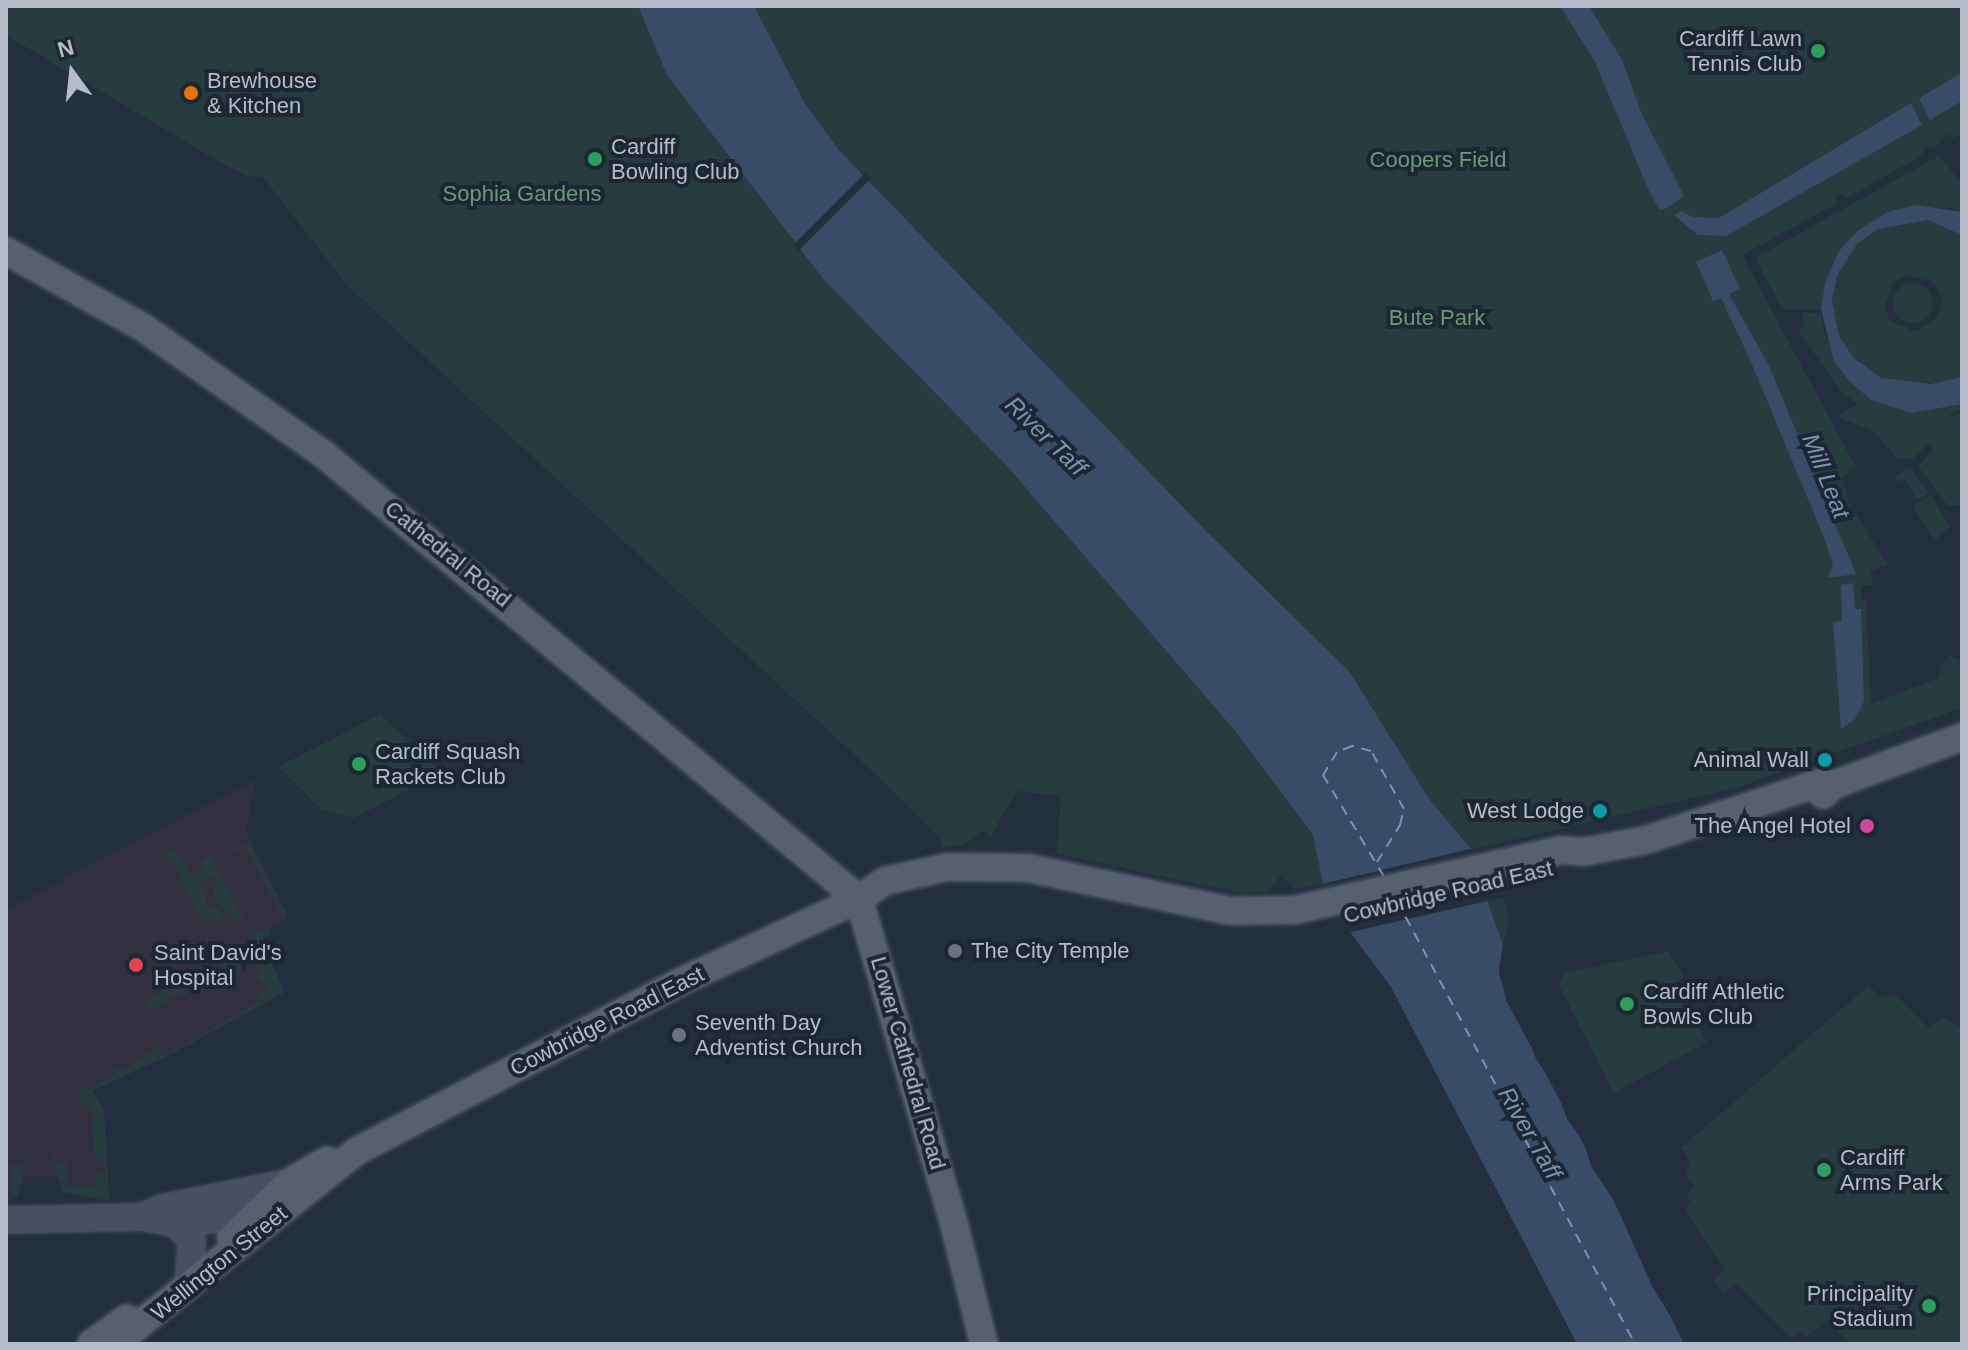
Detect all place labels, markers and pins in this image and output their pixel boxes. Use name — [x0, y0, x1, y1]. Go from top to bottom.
place label: Cardiff Lawn Tennis Club — [1679, 25, 1802, 76]
marker: Cardiff Lawn Tennis Club — [1809, 42, 1827, 60]
place label: Brewhouse & Kitchen — [207, 67, 317, 118]
marker: Brewhouse & Kitchen — [182, 84, 200, 102]
place label: Cardiff Bowling Club — [611, 133, 739, 184]
marker: Cardiff Bowling Club — [586, 150, 604, 168]
place label: Cardiff Squash Rackets Club — [375, 738, 520, 790]
place label: Animal Wall — [1694, 747, 1809, 773]
marker: Animal Wall — [1816, 751, 1834, 769]
marker: Cardiff Squash Rackets Club — [350, 755, 368, 773]
place label: West Lodge — [1467, 798, 1584, 824]
marker: West Lodge — [1591, 802, 1609, 820]
place label: The Angel Hotel — [1693, 813, 1851, 839]
marker: The Angel Hotel — [1858, 817, 1876, 835]
place label: The City Temple — [971, 938, 1130, 964]
place label: Saint David's Hospital — [154, 939, 282, 990]
marker: The City Temple — [946, 942, 964, 960]
marker: Saint David's Hospital — [125, 954, 147, 976]
place label: Cardiff Athletic Bowls Club — [1643, 978, 1786, 1030]
marker: Cardiff Athletic Bowls Club — [1618, 995, 1636, 1013]
place label: Seventh Day Adventist Church — [695, 1009, 863, 1060]
marker: Seventh Day Adventist Church — [670, 1026, 688, 1044]
place label: Cardiff Arms Park — [1840, 1144, 1943, 1196]
marker: Cardiff Arms Park — [1815, 1161, 1833, 1179]
place label: Principality Stadium — [1807, 1280, 1913, 1332]
marker: Principality Stadium — [1920, 1297, 1938, 1315]

